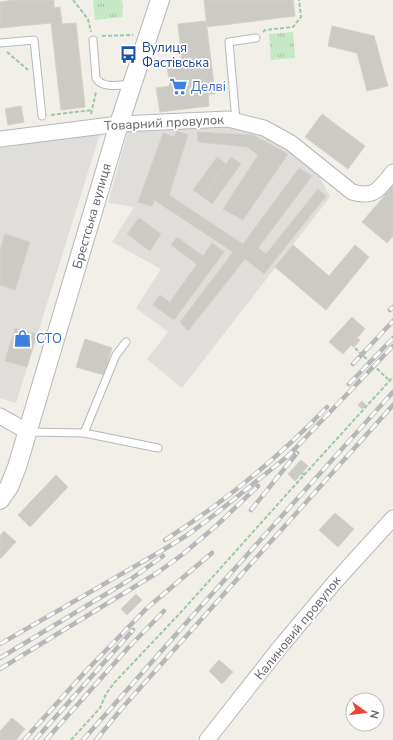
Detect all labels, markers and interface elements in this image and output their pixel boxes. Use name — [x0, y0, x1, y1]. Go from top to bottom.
place label: Вулиця Фастівська — [142, 39, 209, 72]
bus stop icon: Вулиця Фастівська — [119, 45, 139, 65]
supermarket icon: Делві — [168, 77, 188, 97]
place label: Делві — [191, 78, 226, 96]
street label: Товарний провулок — [104, 111, 225, 135]
street label: Брестська вулиця — [68, 161, 116, 271]
shop icon: СТО — [13, 329, 33, 349]
place label: СТО — [36, 330, 62, 348]
street label: Калиновий провулок — [250, 572, 346, 684]
north arrow — [345, 692, 385, 732]
text: N — [366, 708, 382, 720]

